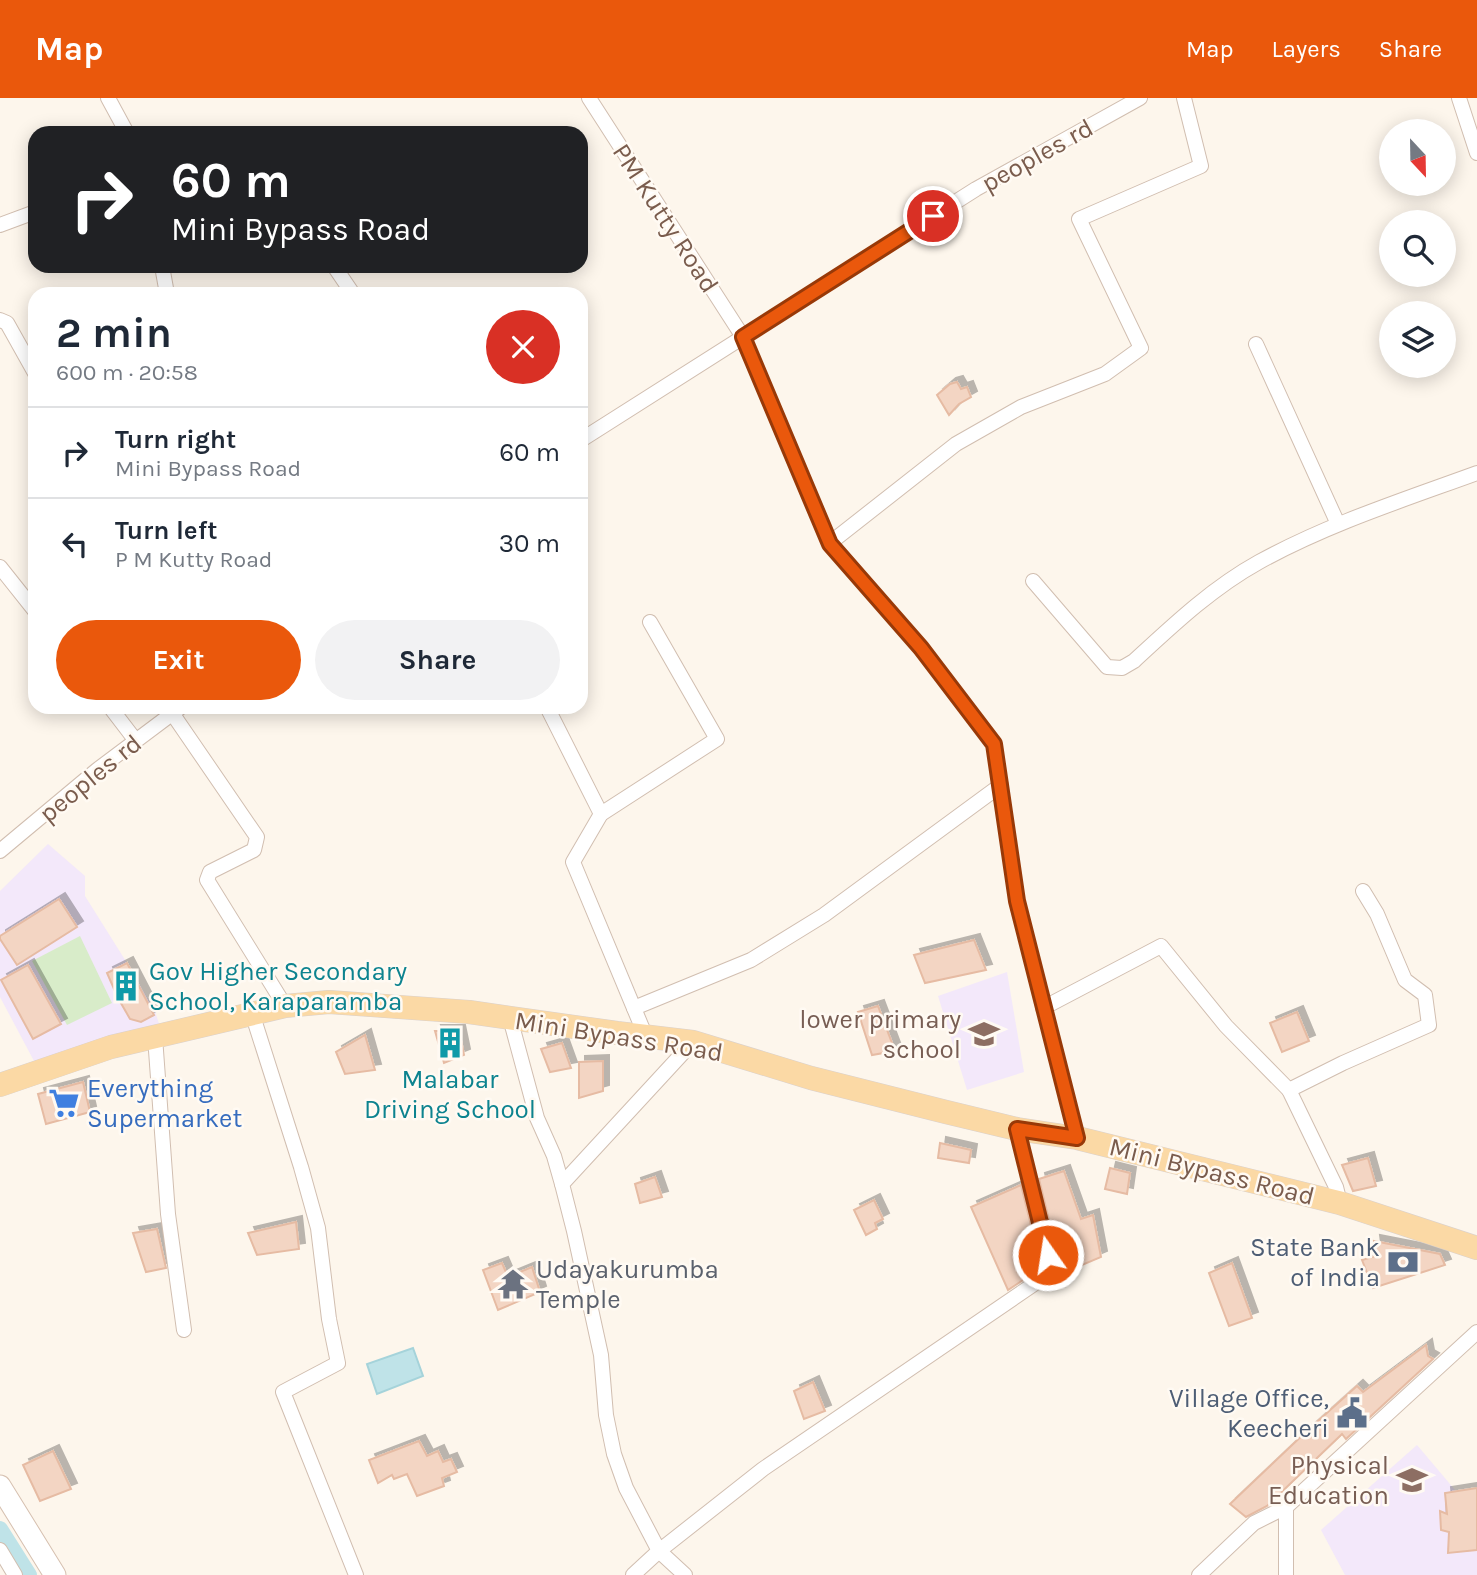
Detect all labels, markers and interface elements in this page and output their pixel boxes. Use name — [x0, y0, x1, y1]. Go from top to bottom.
text: Map — [35, 30, 103, 68]
text: Map — [1186, 35, 1234, 63]
text: Layers — [1272, 35, 1341, 63]
text: Share — [1379, 35, 1442, 63]
street label: peoples rd — [976, 112, 1099, 199]
north arrow — [1379, 119, 1456, 196]
map controls — [1379, 119, 1456, 378]
street label: PM Kutty Road — [606, 138, 725, 299]
text: 60 m — [171, 152, 291, 209]
icon: right — [56, 154, 147, 245]
pin — [903, 186, 963, 246]
icon: arrive — [914, 197, 952, 235]
button: search — [1379, 210, 1456, 287]
text: Mini Bypass Road — [171, 211, 430, 248]
button: layers — [1379, 301, 1456, 378]
text: 2 min — [56, 308, 172, 358]
button: close — [486, 310, 560, 384]
text: 600 m · 20:58 — [56, 359, 198, 386]
text: Turn right — [115, 424, 236, 455]
icon: right — [56, 434, 94, 472]
text: 60 m — [499, 437, 560, 468]
text: Mini Bypass Road — [115, 455, 301, 482]
text: Turn left — [115, 515, 217, 546]
icon: left — [56, 525, 94, 563]
text: 30 m — [499, 528, 560, 559]
text: P M Kutty Road — [115, 546, 272, 573]
button: Exit — [56, 620, 301, 700]
button: Share — [315, 620, 560, 700]
street label: peoples rd — [33, 728, 148, 829]
place label: Gov Higher Secondary School, Karaparamba — [149, 956, 407, 1017]
building icon: Gov Higher Secondary School, Karaparamba — [109, 969, 143, 1003]
place label: lower primary school — [799, 1004, 961, 1065]
street label: Mini Bypass Road — [513, 1005, 725, 1068]
school or university icon: lower primary school — [967, 1017, 1001, 1051]
building icon: Malabar Driving School — [433, 1026, 467, 1060]
place label: Malabar Driving School — [364, 1064, 536, 1125]
place label: Everything Supermarket — [87, 1073, 242, 1134]
supermarket icon: Everything Supermarket — [47, 1086, 81, 1120]
street label: Mini Bypass Road — [1106, 1131, 1318, 1212]
position arrow — [1011, 1218, 1085, 1292]
place label: State Bank of India — [1250, 1232, 1380, 1293]
bank icon: State Bank of India — [1386, 1245, 1420, 1279]
place label: Udayakurumba Temple — [536, 1254, 719, 1315]
temple icon: Udayakurumba Temple — [496, 1267, 530, 1301]
place label: Village Office, Keecheri — [1169, 1383, 1329, 1444]
public building icon: Village Office, Keecheri — [1335, 1396, 1369, 1430]
place label: Physical Education — [1268, 1450, 1389, 1511]
school or university icon: Physical Education — [1395, 1463, 1429, 1497]

